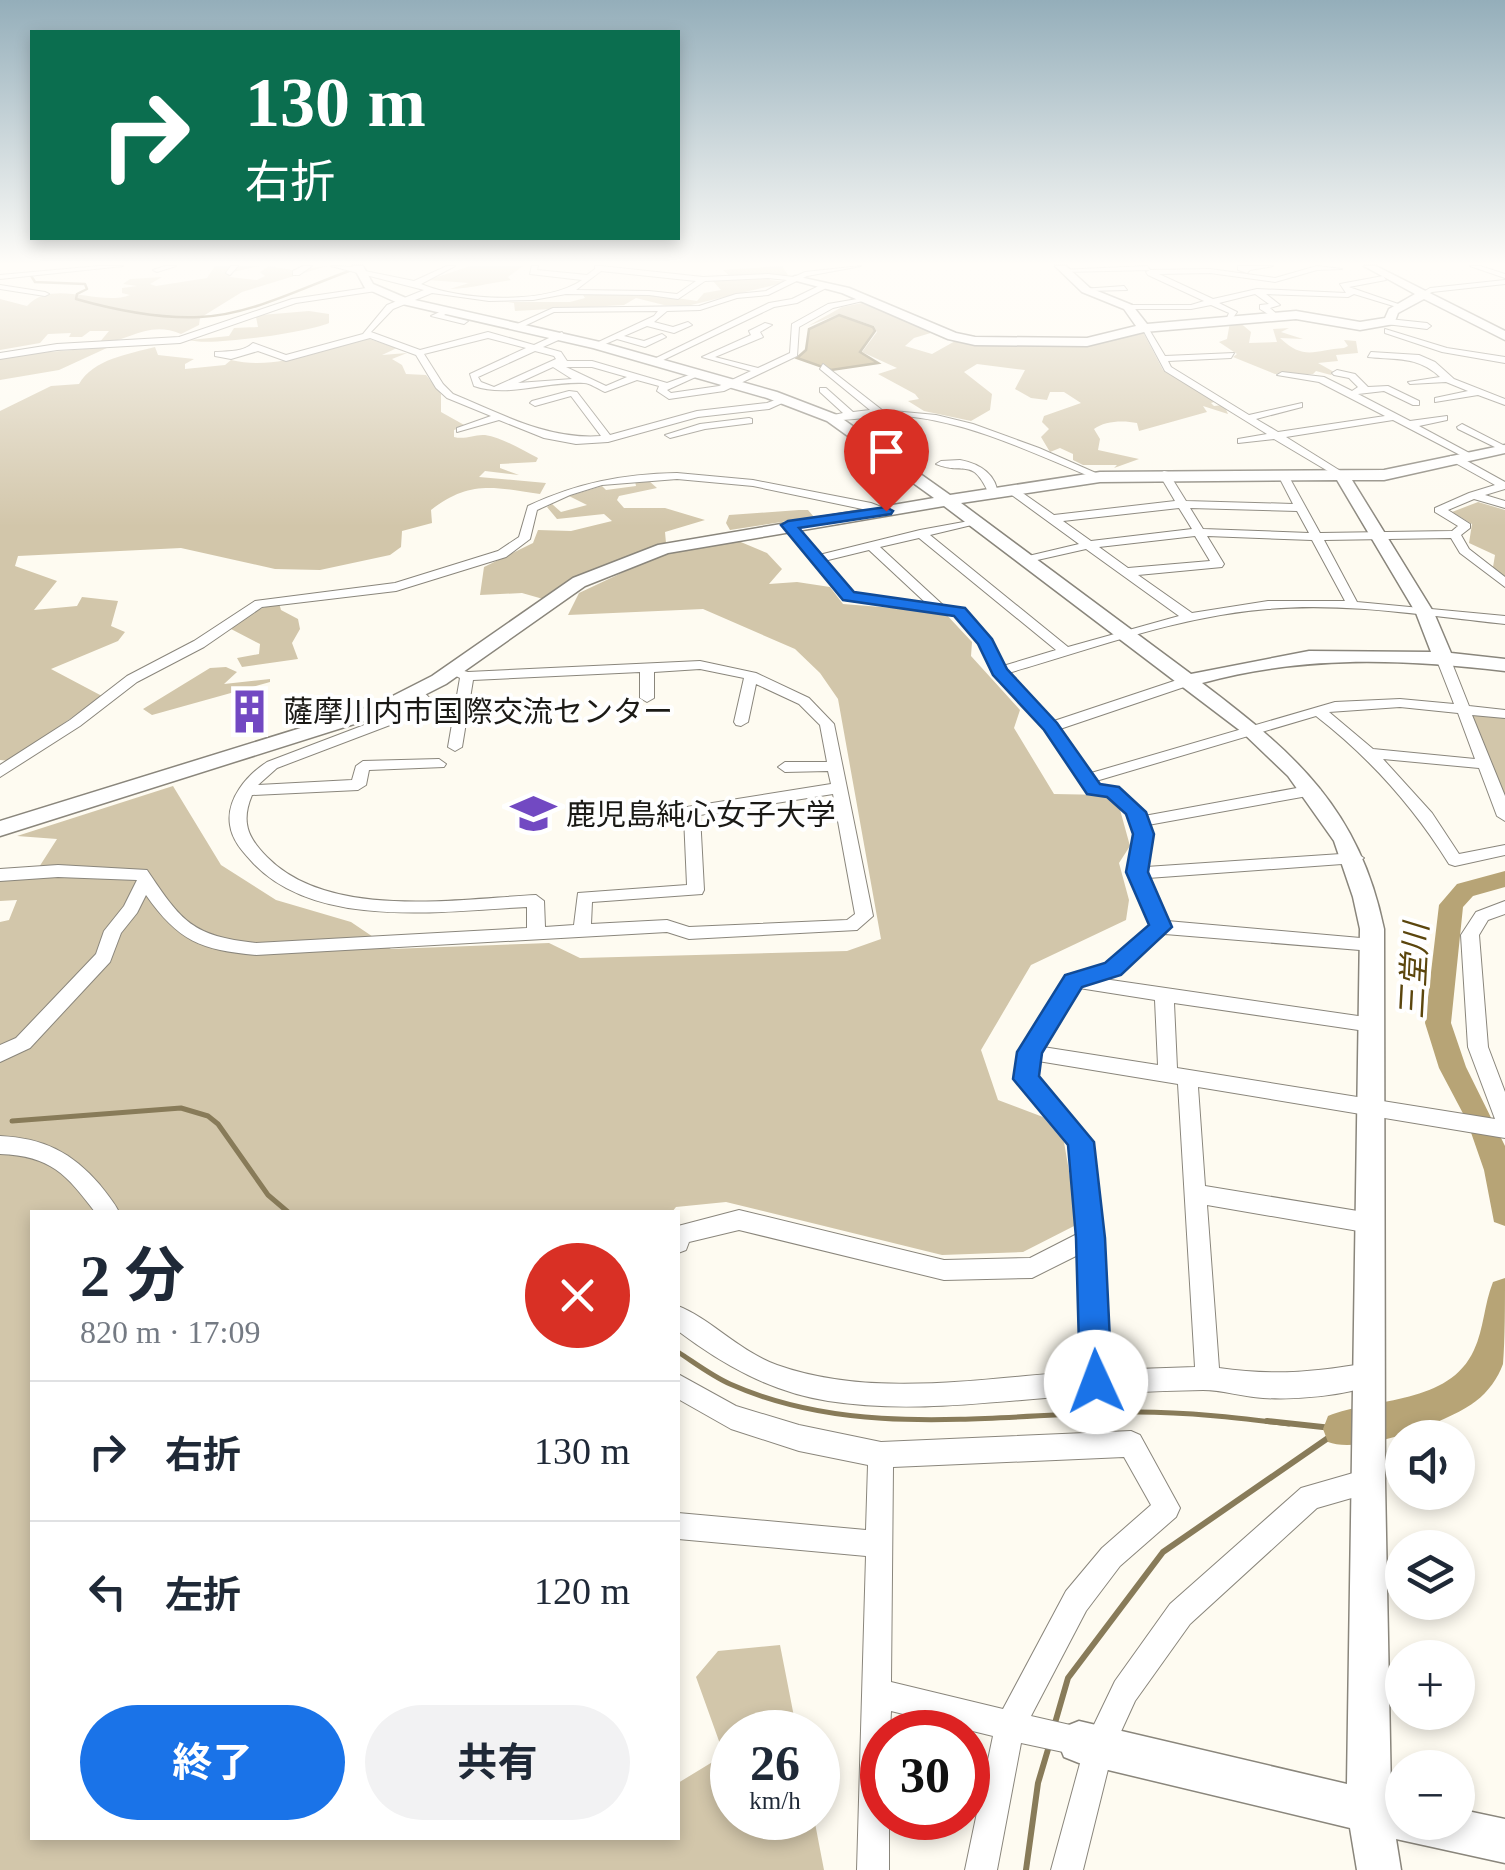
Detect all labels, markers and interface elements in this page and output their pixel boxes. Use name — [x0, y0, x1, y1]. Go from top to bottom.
text: 130 m — [245, 64, 426, 141]
icon: right — [80, 70, 210, 200]
text: 右折 — [245, 157, 335, 207]
pin — [844, 409, 929, 512]
icon: arrive — [859, 424, 914, 479]
building icon: 薩摩川内市国際交流センター — [226, 687, 274, 735]
place label: 薩摩川内市国際交流センター — [283, 695, 673, 728]
school or university icon: 鹿児島純心女子大学 — [509, 790, 557, 838]
place label: 鹿児島純心女子大学 — [566, 798, 836, 831]
water label: 三堂川 — [1394, 919, 1435, 1020]
text: 2 分 — [80, 1243, 185, 1309]
button: close — [525, 1243, 630, 1348]
text: 820 m · 17:09 — [80, 1314, 260, 1350]
position arrow — [1044, 1330, 1148, 1434]
map controls — [1385, 1420, 1475, 1840]
button: sound — [1385, 1420, 1475, 1510]
icon: right — [80, 1424, 135, 1479]
text: 130 m — [534, 1430, 630, 1472]
text: 右折 — [165, 1434, 241, 1476]
button: layers — [1385, 1530, 1475, 1620]
icon: left — [80, 1564, 135, 1619]
text: 120 m — [534, 1570, 630, 1612]
text: 左折 — [165, 1574, 241, 1616]
button: + — [1385, 1640, 1475, 1730]
button: 終了 — [80, 1705, 345, 1820]
button: 共有 — [365, 1705, 630, 1820]
speed limit sign: 30 — [860, 1710, 990, 1840]
text: 26 — [750, 1735, 800, 1791]
button: − — [1385, 1750, 1475, 1840]
text: km/h — [749, 1787, 801, 1814]

